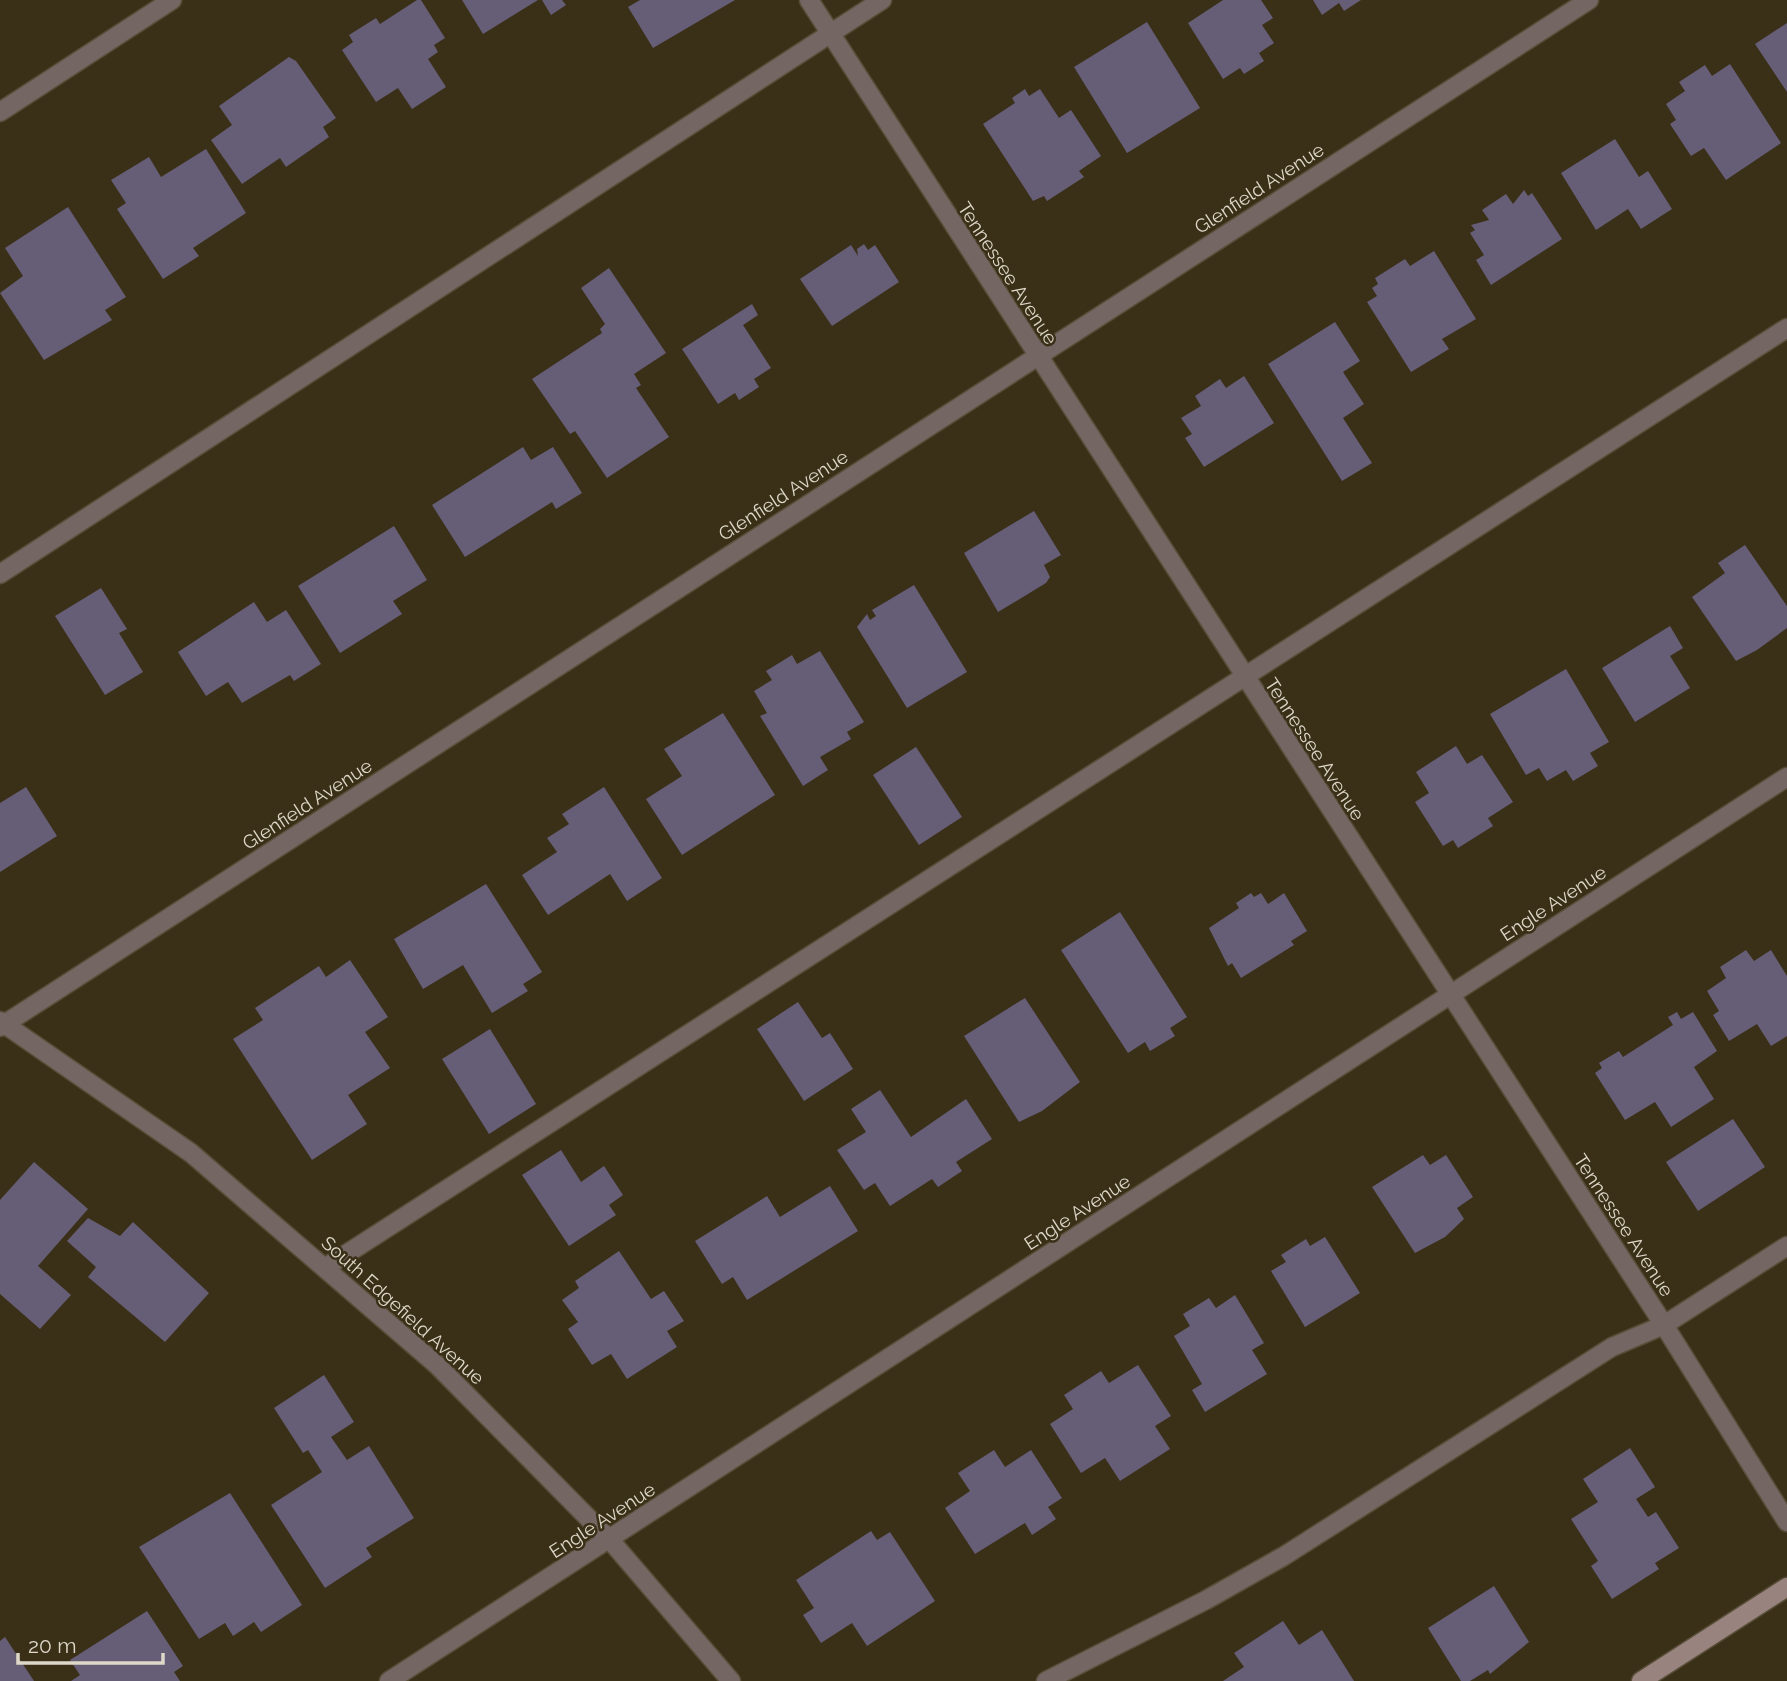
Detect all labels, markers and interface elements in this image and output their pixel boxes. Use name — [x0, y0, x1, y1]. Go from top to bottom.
street label: Glenfield Avenue — [1190, 138, 1328, 238]
street label: Tennessee Avenue — [954, 198, 1062, 348]
street label: Glenfield Avenue — [714, 445, 852, 545]
street label: Tennessee Avenue — [1261, 674, 1369, 824]
street label: Glenfield Avenue — [238, 754, 376, 854]
street label: Engle Avenue — [1496, 861, 1610, 945]
street label: Tennessee Avenue — [1570, 1150, 1678, 1300]
street label: Engle Avenue — [1020, 1170, 1134, 1254]
street label: South Edgefield Avenue — [317, 1231, 489, 1389]
street label: Engle Avenue — [545, 1478, 659, 1562]
scale bar — [18, 1622, 163, 1666]
text: 20 m — [28, 1633, 76, 1658]

